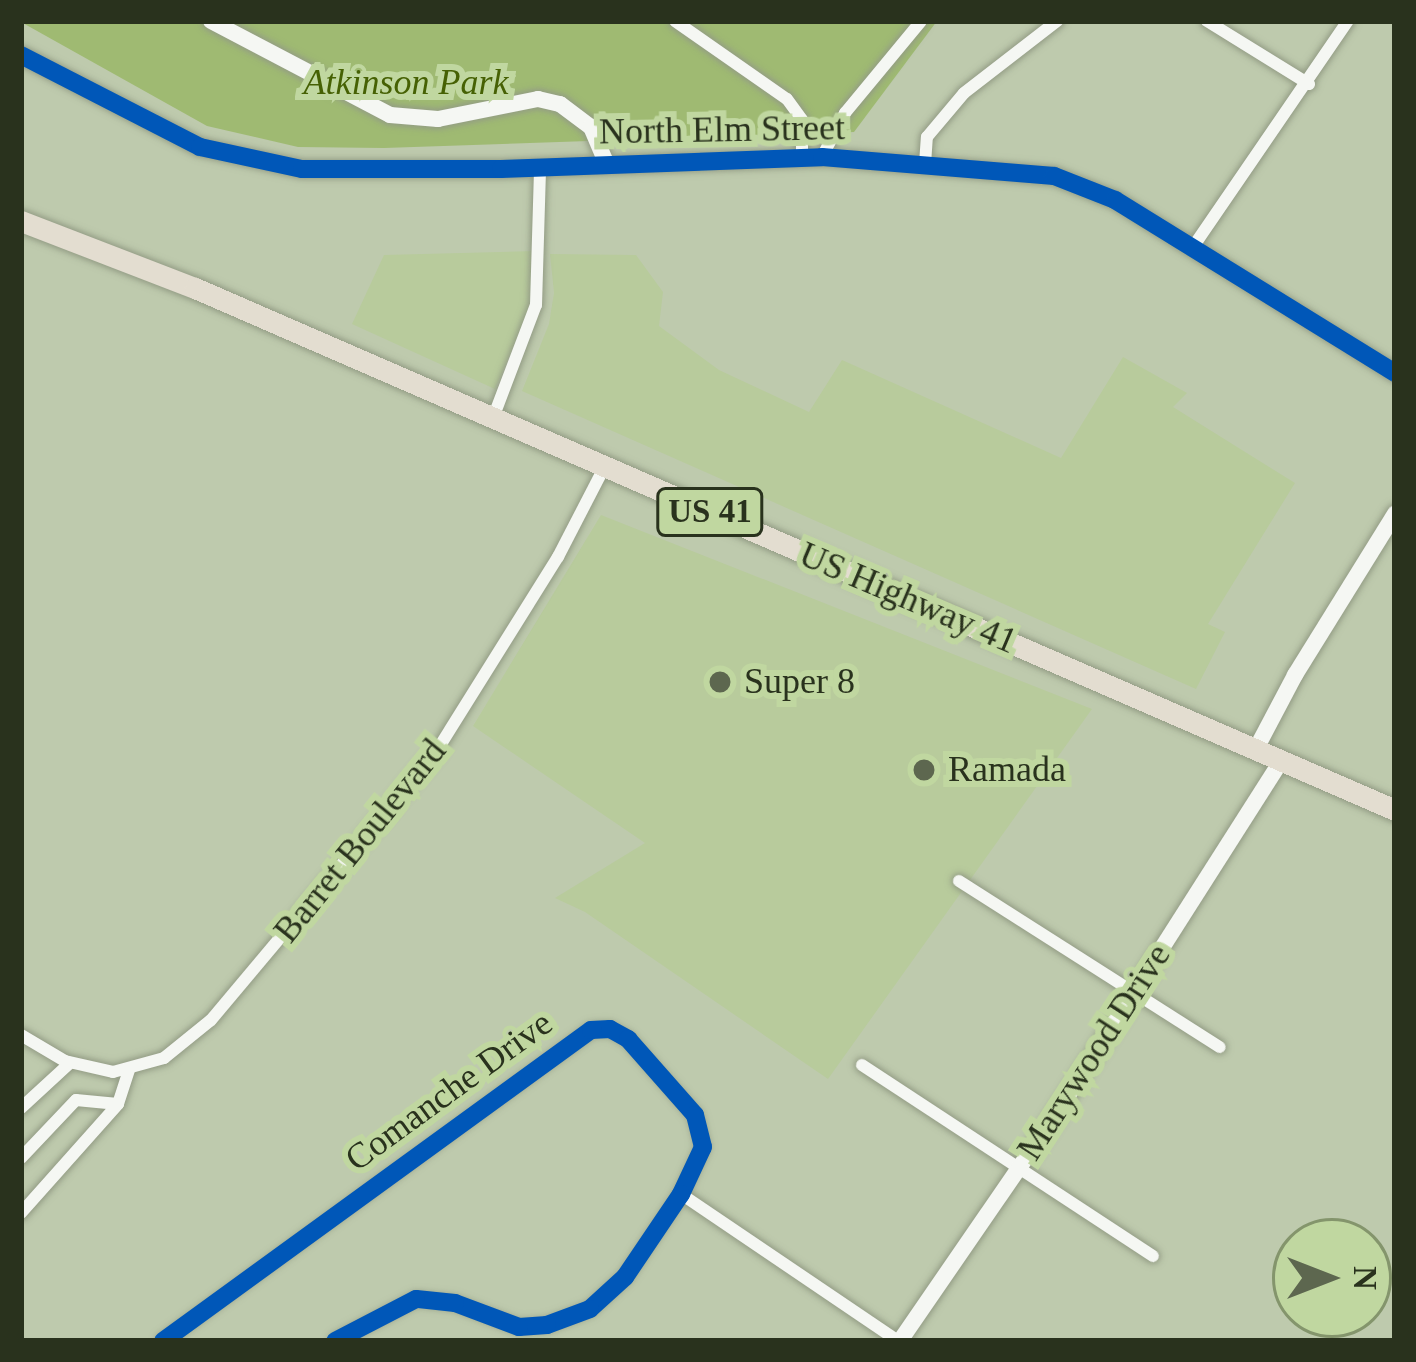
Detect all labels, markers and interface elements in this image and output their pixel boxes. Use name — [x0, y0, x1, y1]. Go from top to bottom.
park label: Atkinson Park — [304, 61, 508, 105]
street label: North Elm Street — [599, 106, 845, 154]
road number: US 41 — [656, 485, 764, 539]
street label: US Highway 41 — [793, 533, 1023, 663]
place label: Super 8 — [744, 660, 855, 704]
marker: Super 8 — [707, 669, 733, 695]
street label: Barret Boulevard — [265, 731, 455, 951]
place label: Ramada — [948, 748, 1066, 792]
marker: Ramada — [911, 757, 937, 783]
street label: Marywood Drive — [1008, 936, 1180, 1168]
street label: Comanche Drive — [337, 1002, 561, 1180]
north arrow — [1272, 1218, 1392, 1338]
text: N — [1347, 1266, 1383, 1290]

